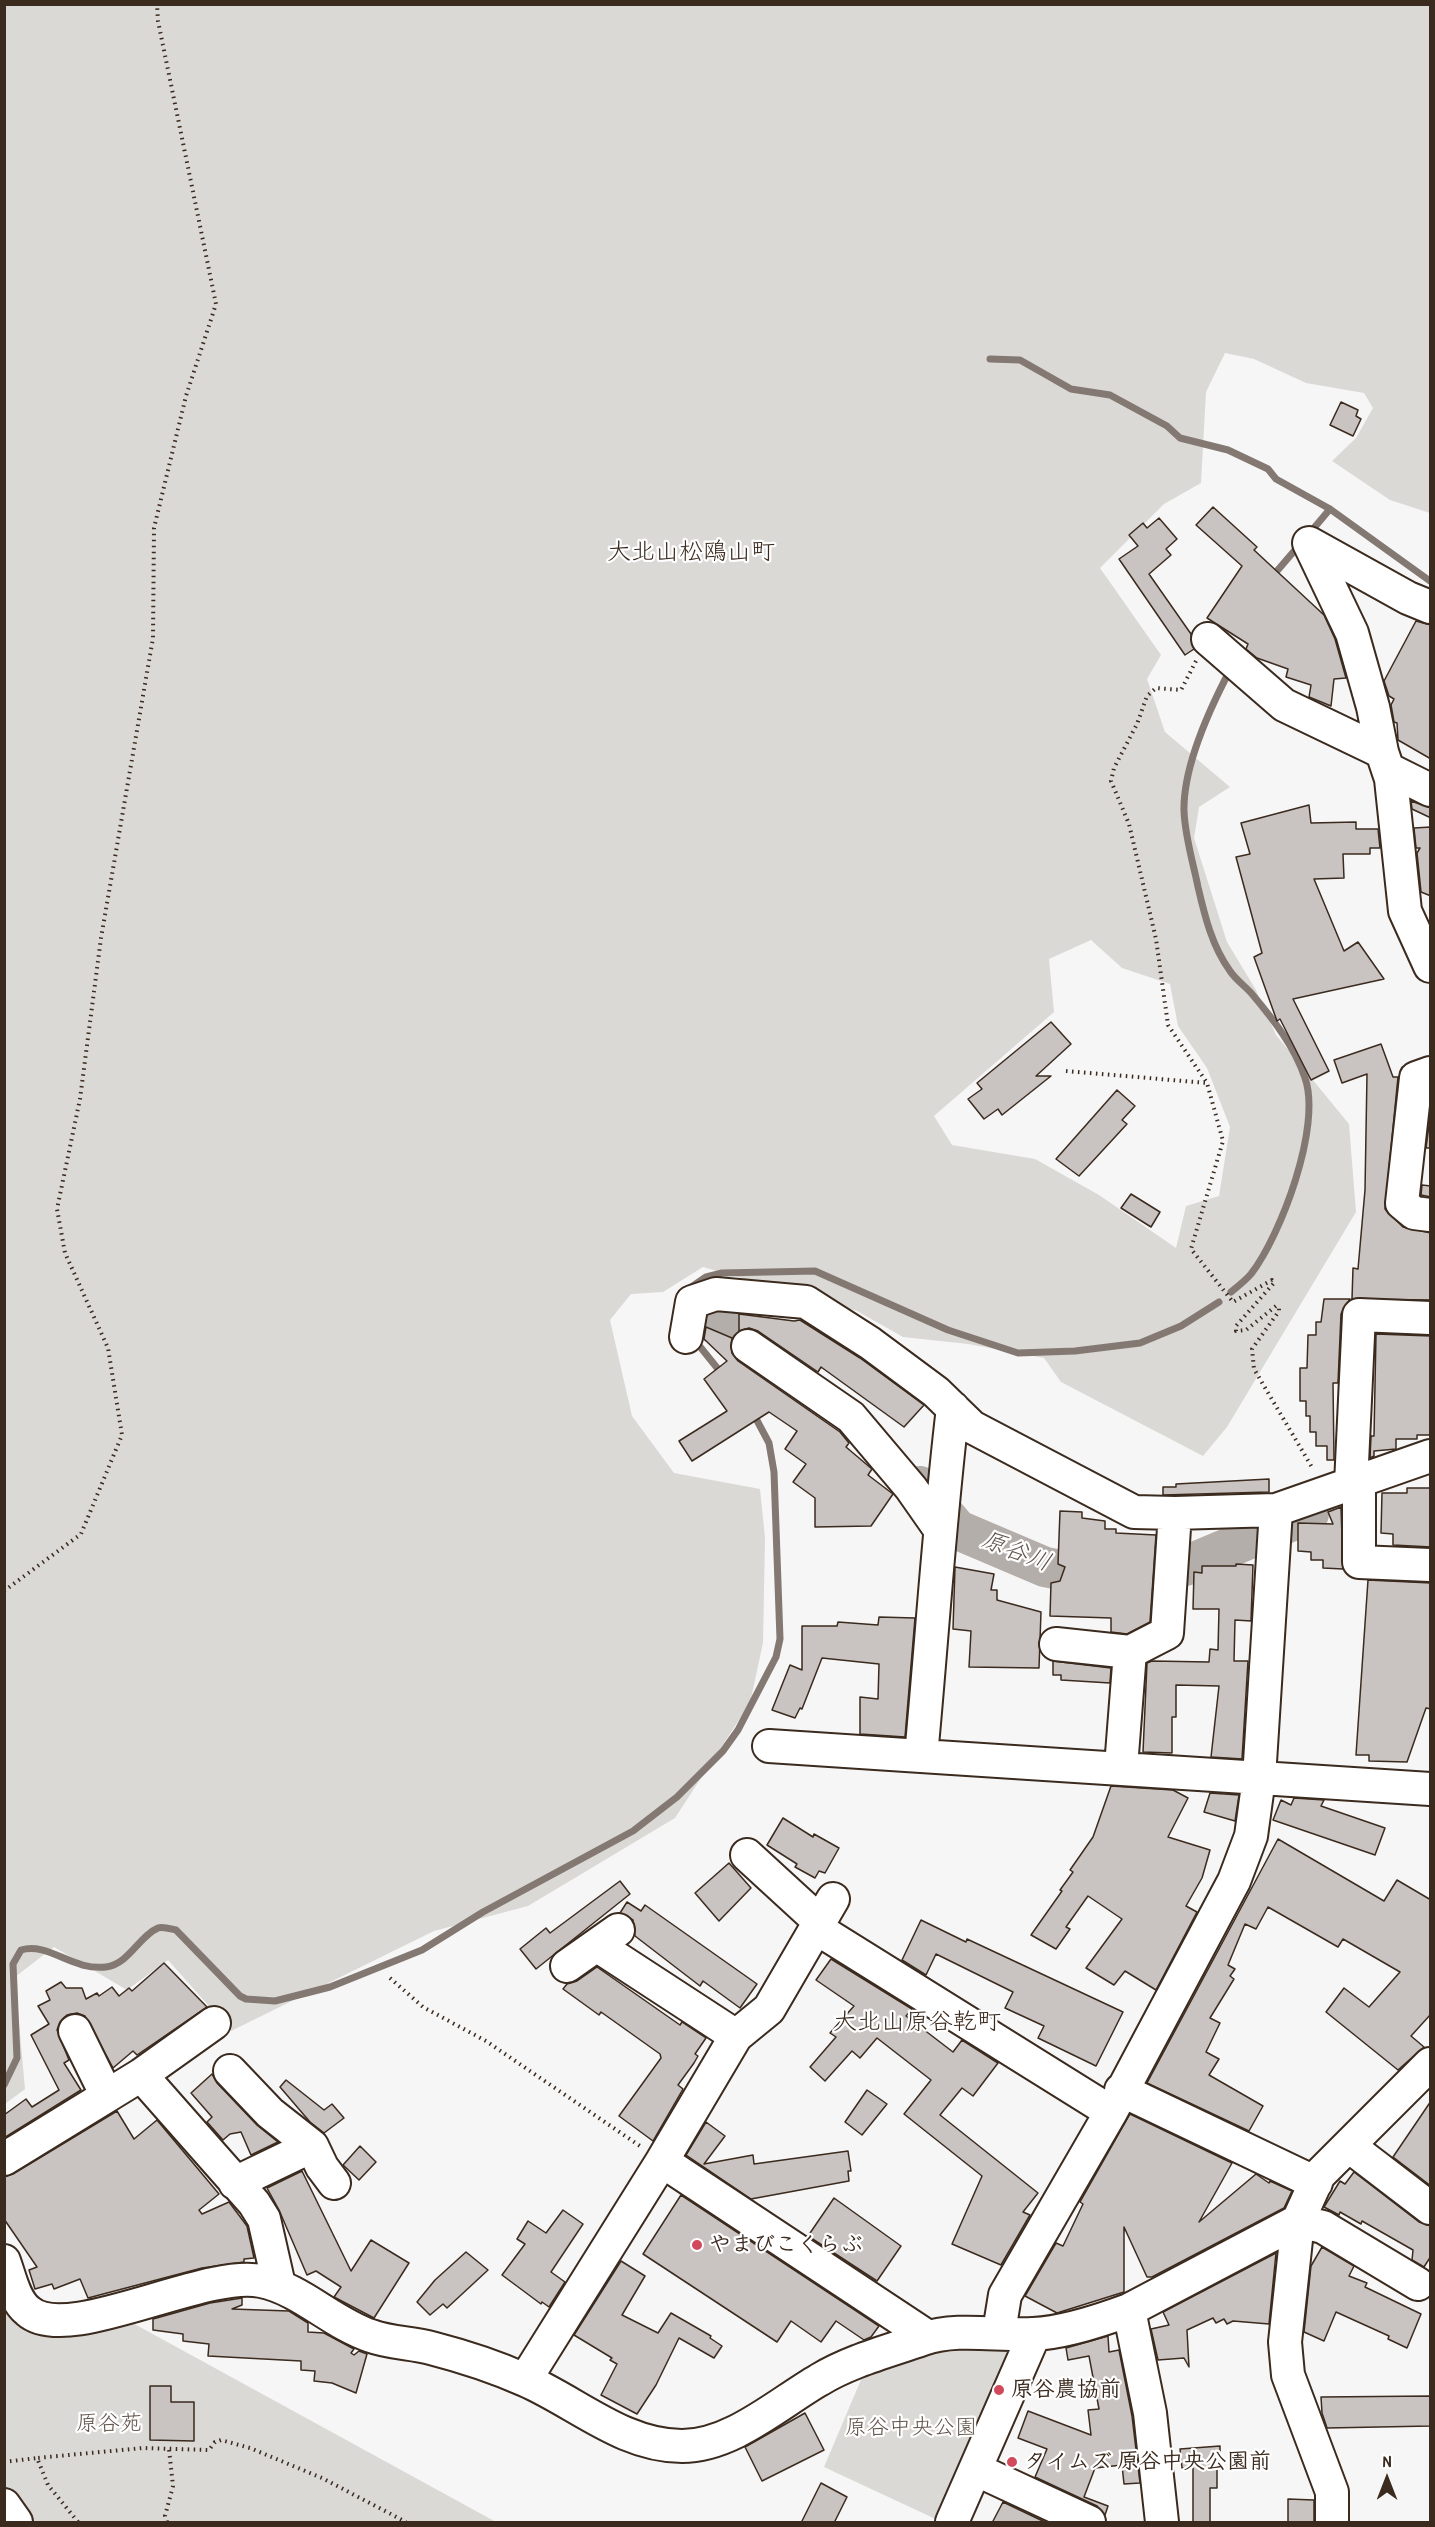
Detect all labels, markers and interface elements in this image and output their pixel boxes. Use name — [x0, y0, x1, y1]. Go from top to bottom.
district label: 大北山松鴎山町 — [607, 539, 775, 567]
water label: 原谷川 — [977, 1526, 1055, 1578]
district label: 大北山原谷乾町 — [833, 2009, 1001, 2037]
place label: やまびこくらぶ — [709, 2232, 863, 2258]
marker: やまびこくらぶ — [690, 2238, 704, 2252]
place label: 原谷農協前 — [1011, 2377, 1121, 2403]
marker: 原谷農協前 — [992, 2383, 1006, 2397]
park label: 原谷苑 — [76, 2411, 142, 2437]
park label: 原谷中央公園 — [845, 2415, 977, 2441]
place label: タイムズ 原谷中央公園前 — [1024, 2449, 1271, 2475]
north arrow — [1357, 2449, 1417, 2509]
text: N — [1383, 2450, 1391, 2472]
marker: タイムズ 原谷中央公園前 — [1005, 2455, 1019, 2469]

